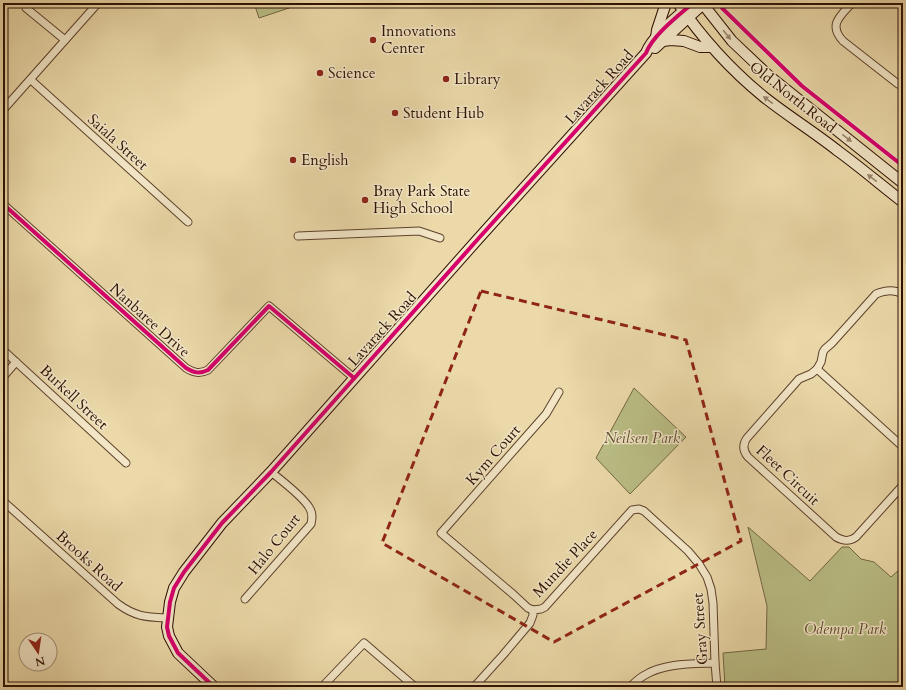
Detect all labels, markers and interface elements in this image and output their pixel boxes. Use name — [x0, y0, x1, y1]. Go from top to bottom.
place label: Innovations Center — [381, 21, 456, 58]
one-way arrow — [723, 29, 732, 40]
marker: Innovations Center — [368, 35, 378, 45]
street label: Lavarack Road — [560, 46, 638, 128]
street label: Old North Road — [745, 57, 841, 137]
place label: Science — [328, 63, 376, 83]
marker: Science — [315, 68, 325, 78]
place label: Library — [454, 69, 501, 89]
marker: Library — [441, 74, 451, 84]
one-way arrow — [763, 96, 774, 104]
place label: Student Hub — [403, 103, 484, 123]
marker: Student Hub — [390, 108, 400, 118]
street label: Saiala Street — [83, 109, 153, 175]
one-way arrow — [841, 134, 852, 142]
place label: English — [301, 150, 349, 170]
marker: English — [288, 155, 298, 165]
one-way arrow — [867, 173, 878, 182]
place label: Bray Park State High School — [373, 181, 470, 218]
marker: Bray Park State High School — [360, 195, 370, 205]
street label: Nanbaree Drive — [106, 279, 195, 362]
street label: Lavarack Road — [343, 288, 421, 370]
street label: Burkell Street — [36, 360, 113, 434]
street label: Kym Court — [461, 420, 525, 489]
park label: Neilsen Park — [604, 428, 681, 448]
street label: Fleet Circuit — [752, 440, 824, 510]
street label: Halo Court — [243, 509, 305, 579]
street label: Mundie Place — [528, 524, 602, 602]
street label: Brooks Road — [52, 526, 126, 596]
street label: Gray Street — [687, 592, 712, 666]
park label: Odempa Park — [804, 619, 887, 639]
north arrow — [18, 632, 58, 672]
text: N — [33, 653, 46, 670]

